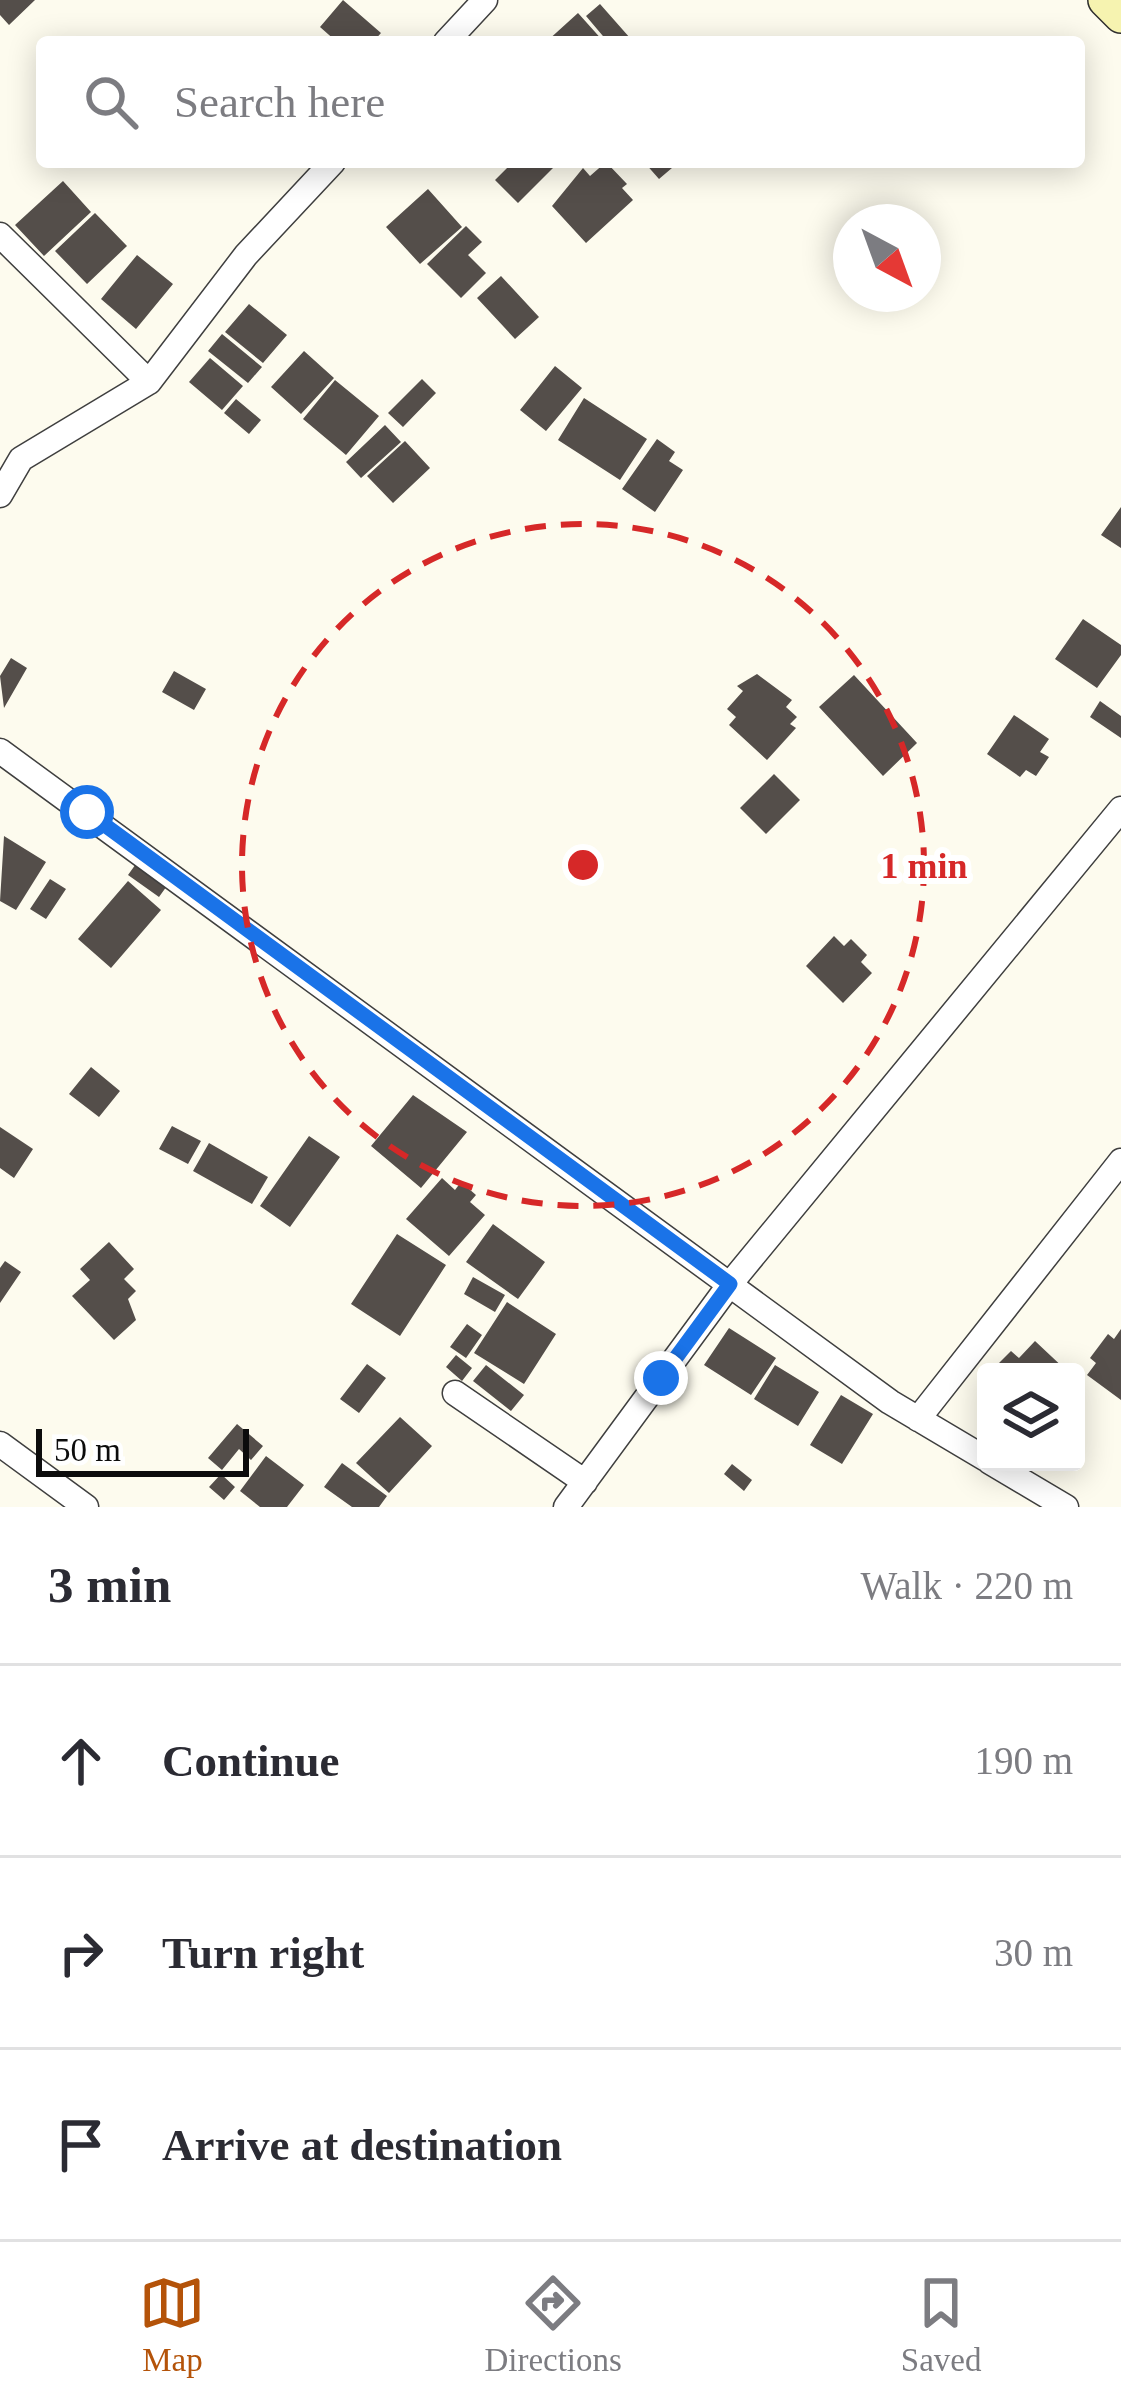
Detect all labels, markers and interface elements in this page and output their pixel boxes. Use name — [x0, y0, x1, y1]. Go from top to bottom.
search box — [36, 36, 1085, 168]
icon: search — [78, 69, 144, 135]
text: Search here — [174, 77, 385, 127]
north arrow — [833, 204, 941, 312]
route start — [60, 785, 114, 839]
centre of rings — [562, 844, 604, 886]
text: 1 min — [880, 846, 968, 886]
route end — [634, 1351, 688, 1405]
map controls — [977, 1363, 1085, 1471]
button: layers — [977, 1363, 1085, 1471]
scale bar — [36, 1423, 249, 1476]
text: 50 m — [54, 1432, 121, 1468]
text: 3 min — [48, 1557, 171, 1613]
text: Walk · 220 m — [861, 1564, 1073, 1607]
icon: ahead — [48, 1728, 114, 1794]
text: Continue — [162, 1736, 340, 1786]
text: 190 m — [974, 1739, 1073, 1782]
icon: right — [48, 1920, 114, 1986]
text: Turn right — [162, 1928, 364, 1978]
text: 30 m — [994, 1931, 1073, 1974]
icon: arrive — [48, 2112, 114, 2178]
text: Arrive at destination — [162, 2120, 562, 2170]
tab: Map — [139, 2270, 205, 2379]
tab: Directions — [484, 2270, 622, 2379]
tab: Saved — [901, 2270, 982, 2379]

